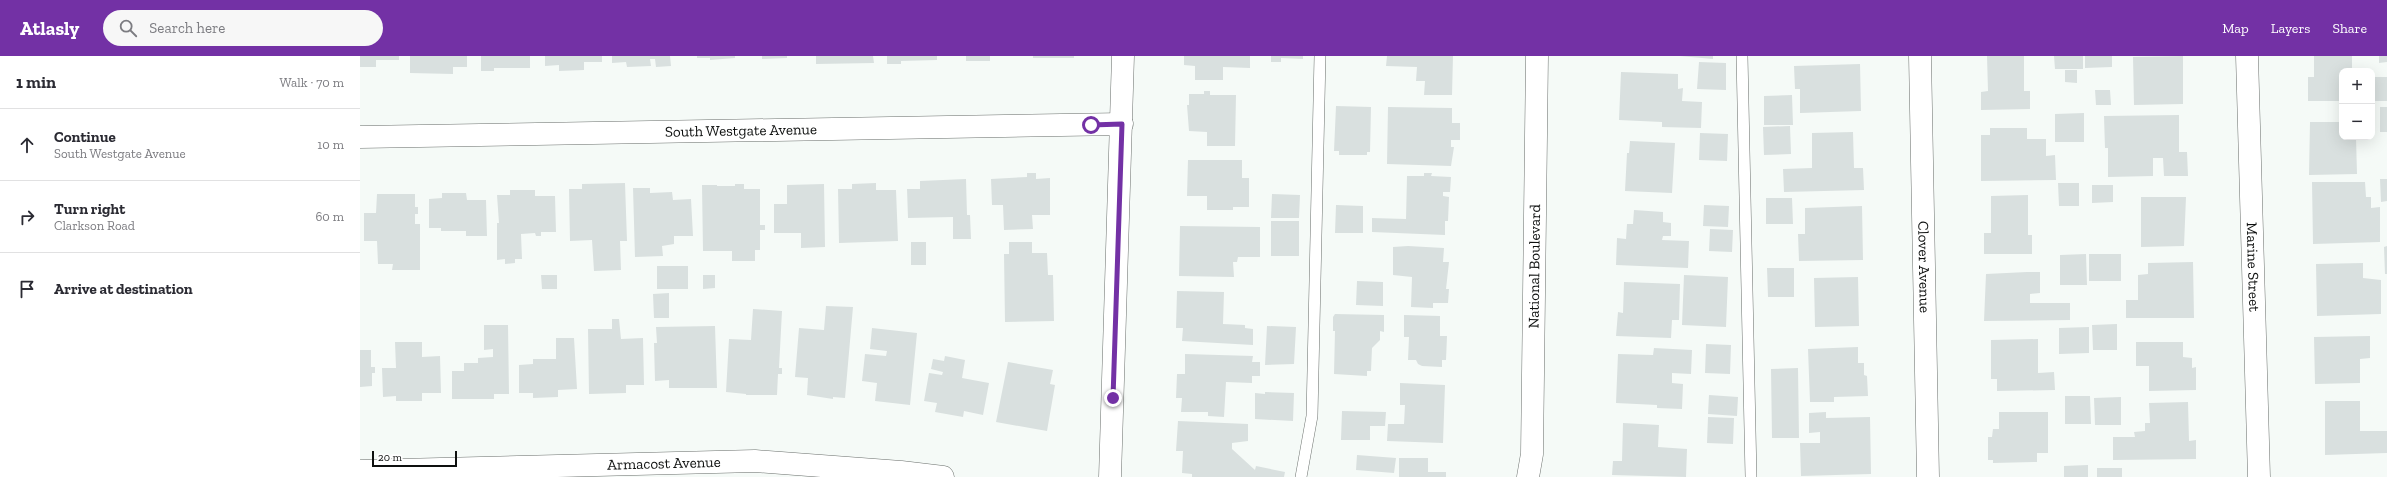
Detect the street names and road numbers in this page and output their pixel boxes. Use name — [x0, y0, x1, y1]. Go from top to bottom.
street label: South Westgate Avenue — [665, 120, 817, 141]
street label: National Boulevard — [1525, 203, 1544, 329]
street label: Clover Avenue — [1914, 221, 1934, 313]
street label: Marine Street — [2243, 222, 2263, 312]
street label: Armacost Avenue — [607, 453, 721, 474]

